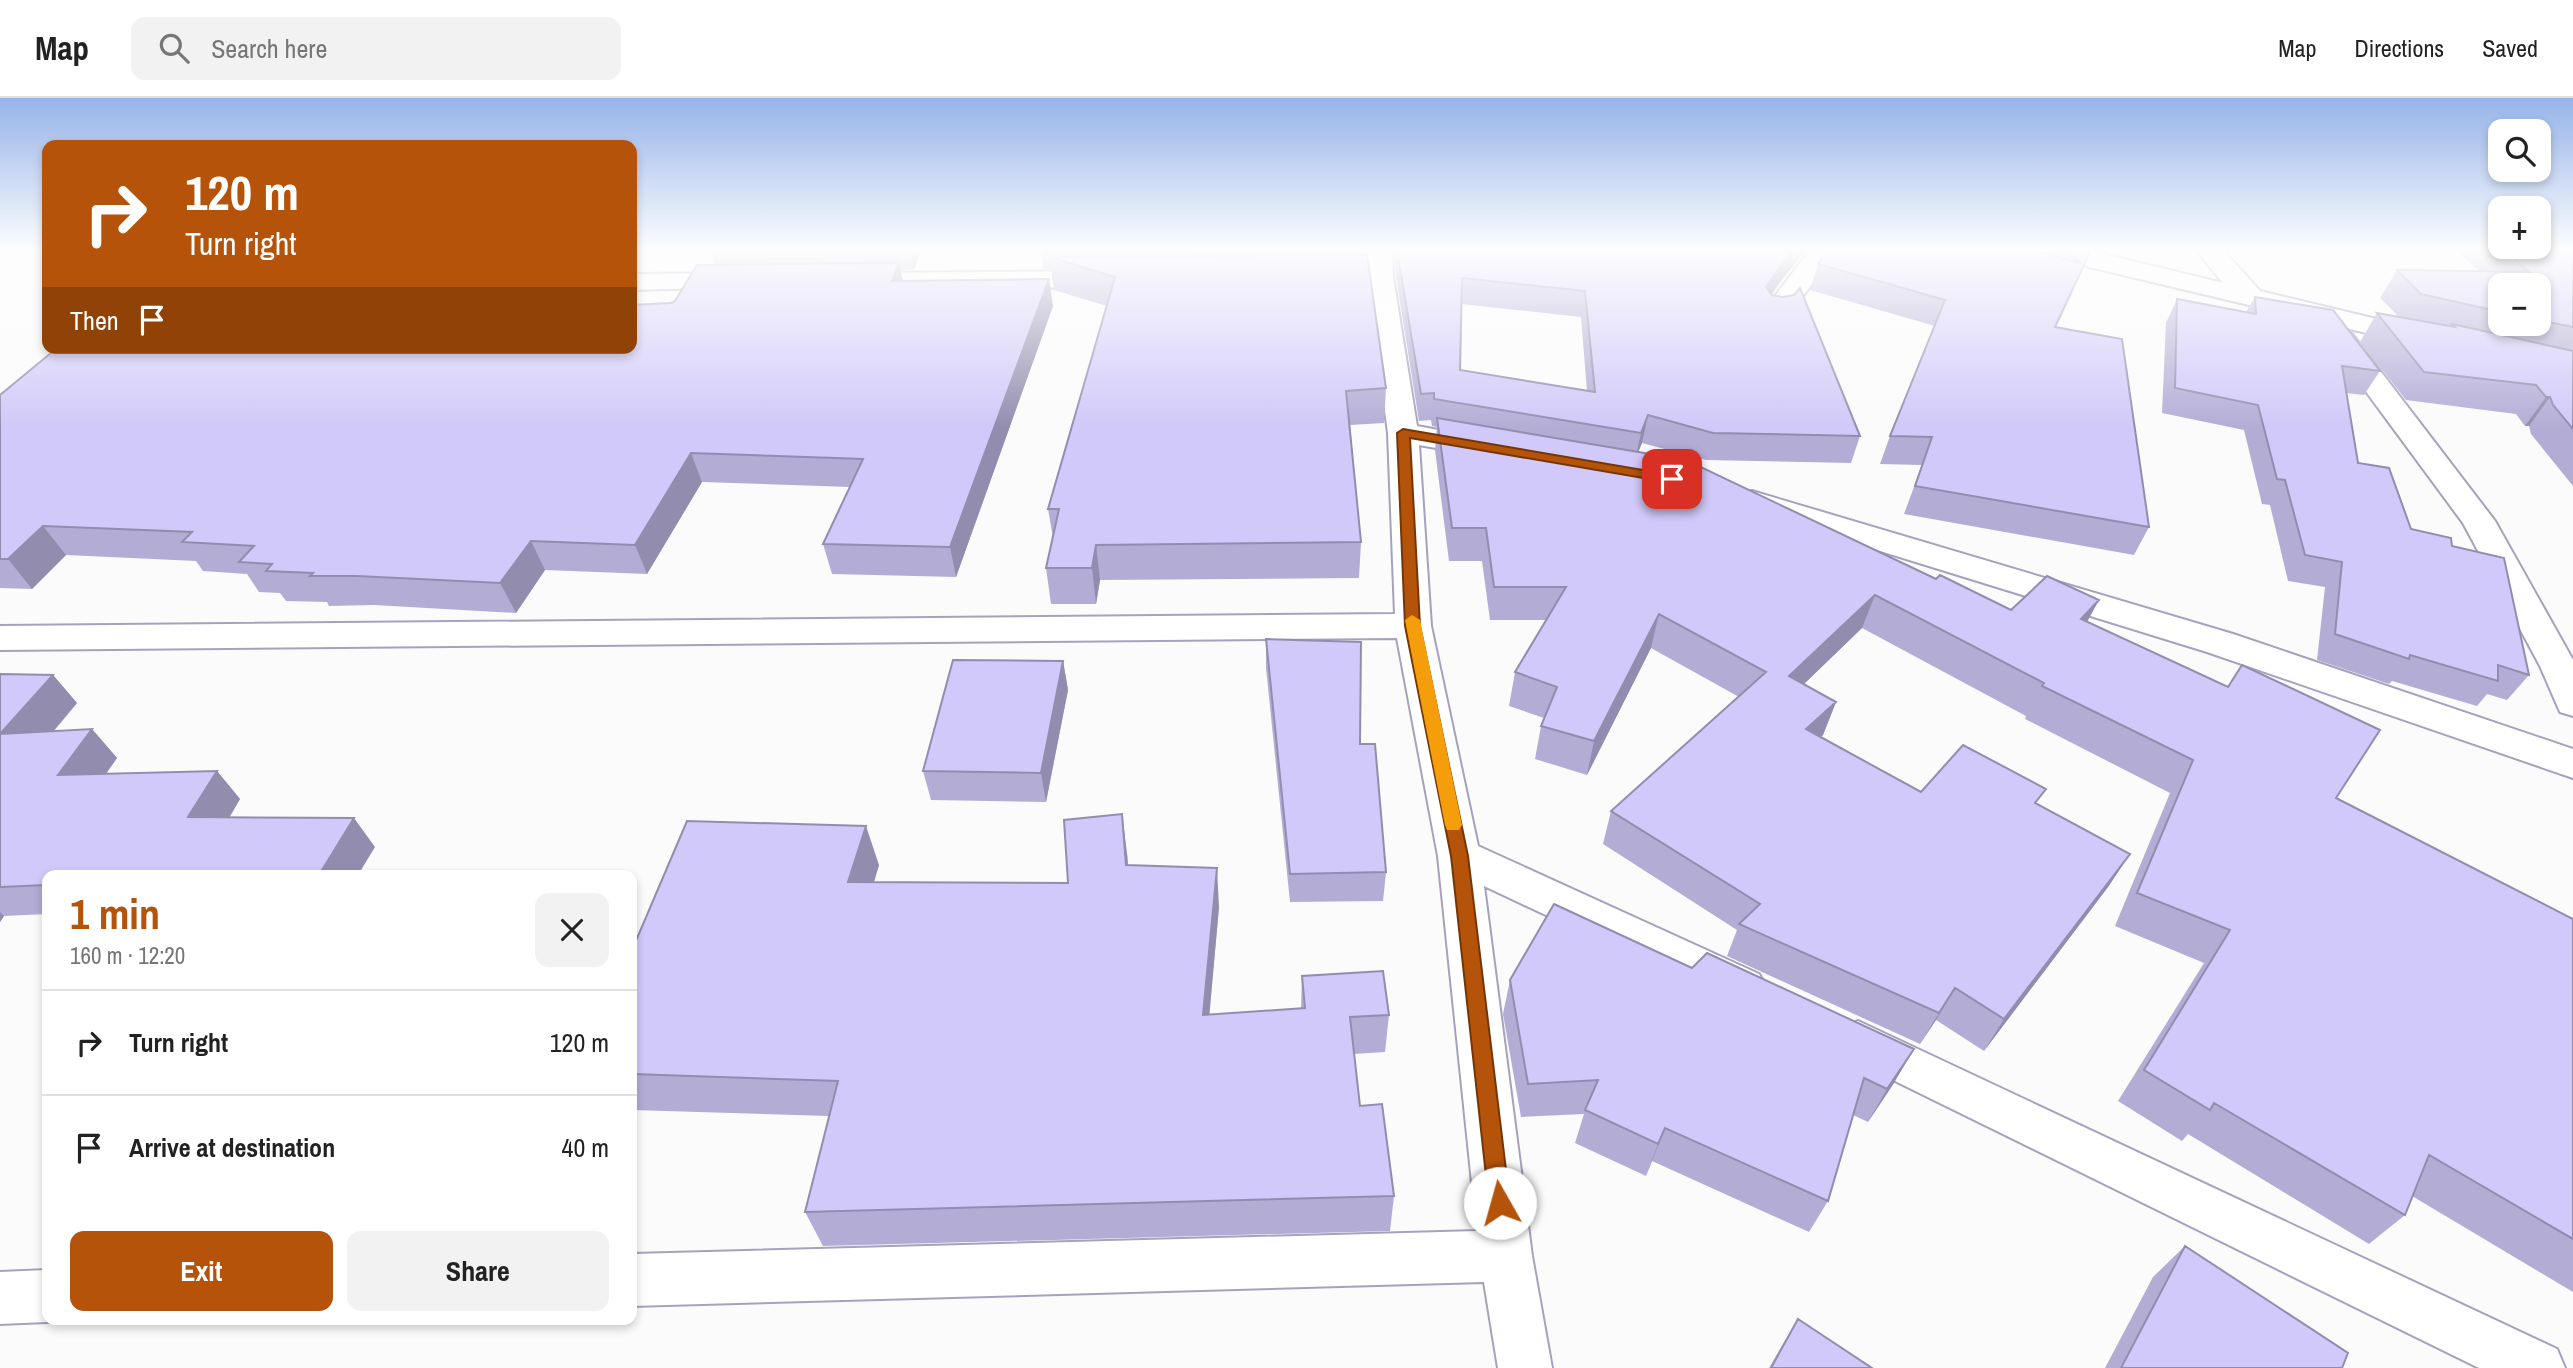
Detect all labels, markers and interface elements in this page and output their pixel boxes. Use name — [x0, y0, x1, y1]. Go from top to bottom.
search box — [131, 17, 621, 80]
text: Map — [35, 26, 89, 70]
icon: search — [155, 29, 193, 67]
text: Search here — [211, 31, 327, 66]
text: Map — [2278, 32, 2316, 64]
text: Directions — [2354, 32, 2444, 64]
text: Saved — [2482, 32, 2538, 64]
map controls — [2488, 119, 2551, 336]
button: search — [2488, 119, 2551, 182]
text: 120 m — [185, 159, 299, 225]
icon: right — [70, 168, 161, 259]
button: + — [2488, 196, 2551, 259]
text: Turn right — [185, 222, 297, 265]
button: − — [2488, 273, 2551, 336]
icon: arrive — [133, 301, 171, 339]
text: Then — [70, 303, 119, 338]
pin — [1642, 449, 1702, 509]
icon: arrive — [1653, 460, 1691, 498]
text: 1 min — [70, 886, 160, 942]
button: close — [535, 893, 609, 967]
text: 160 m · 12:20 — [70, 940, 185, 971]
icon: right — [70, 1024, 108, 1062]
text: Turn right — [129, 1025, 228, 1060]
text: 120 m — [550, 1025, 609, 1060]
icon: arrive — [70, 1129, 108, 1167]
text: Arrive at destination — [129, 1130, 335, 1165]
text: 40 m — [562, 1130, 609, 1165]
position arrow — [1463, 1166, 1537, 1240]
button: Exit — [70, 1231, 333, 1311]
button: Share — [347, 1231, 609, 1311]

